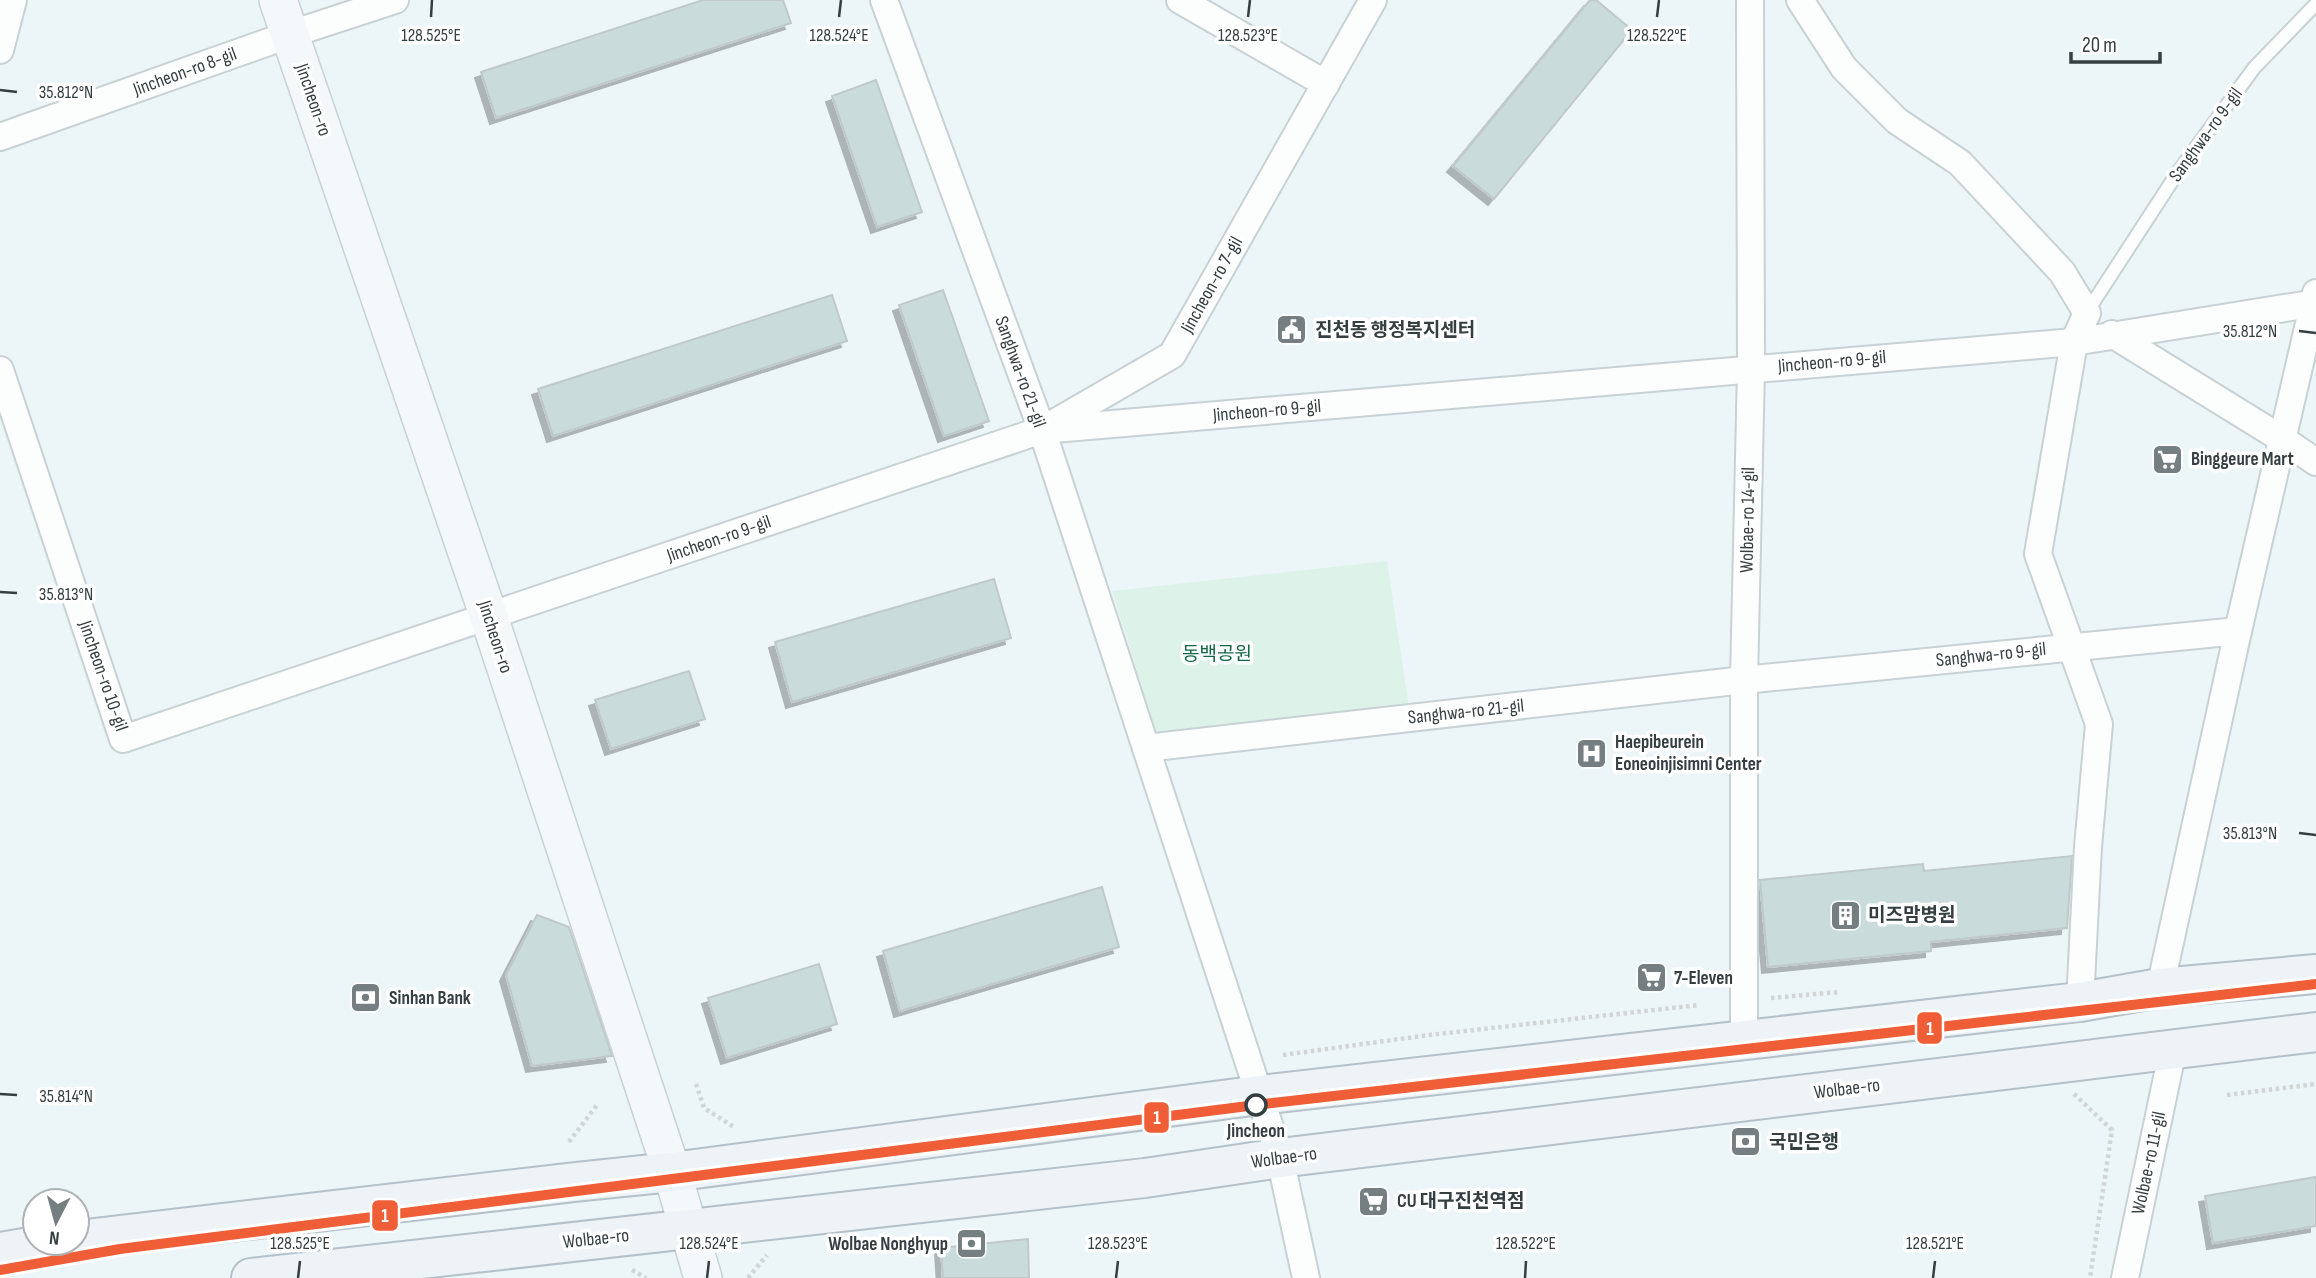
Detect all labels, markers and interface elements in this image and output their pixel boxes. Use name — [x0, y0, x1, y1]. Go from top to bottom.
scale bar — [2071, 21, 2160, 65]
text: 128.525°E — [401, 25, 461, 46]
text: 128.524°E — [809, 25, 869, 46]
text: 128.523°E — [1218, 25, 1278, 46]
text: 128.522°E — [1627, 25, 1687, 46]
text: 20 m — [2082, 33, 2117, 58]
street label: Jincheon-ro 8-gil — [129, 43, 240, 102]
street label: Jincheon-ro — [290, 60, 336, 139]
text: 35.812°N — [39, 82, 93, 103]
street label: Sanghwa-ro 9-gil — [2164, 84, 2248, 186]
street label: Jincheon-ro 7-gil — [1176, 233, 1248, 338]
street label: Sanghwa-ro 21-gil — [989, 313, 1051, 431]
public building icon: 진천동 행정복지센터 — [1275, 313, 1309, 347]
place label: 진천동 행정복지센터 — [1315, 319, 1475, 342]
text: 35.812°N — [2223, 321, 2277, 342]
street label: Jincheon-ro 9-gil — [1776, 346, 1887, 378]
street label: Jincheon-ro 9-gil — [1211, 395, 1322, 427]
supermarket icon: Binggeure Mart — [2151, 442, 2185, 476]
place label: Binggeure Mart — [2191, 448, 2294, 471]
street label: Wolbae-ro 14-gil — [1736, 467, 1760, 573]
street label: Jincheon-ro 9-gil — [663, 510, 774, 568]
text: 35.813°N — [39, 584, 93, 605]
street label: Jincheon-ro — [472, 597, 518, 676]
street label: Jincheon-ro 10-gil — [73, 617, 133, 734]
street label: Sanghwa-ro 9-gil — [1935, 638, 2047, 672]
park label: 동백공원 — [1182, 643, 1252, 666]
street label: Sanghwa-ro 21-gil — [1407, 694, 1525, 730]
place label: Haepibeurein Eoneoinjisimni Center — [1615, 731, 1762, 776]
hospital icon: Haepibeurein Eoneoinjisimni Center — [1575, 736, 1609, 770]
text: 35.813°N — [2223, 823, 2277, 844]
building icon: 미즈맘병원 — [1828, 898, 1862, 932]
place label: 미즈맘병원 — [1868, 904, 1955, 927]
supermarket icon: 7-Eleven — [1634, 961, 1668, 995]
place label: 7-Eleven — [1674, 967, 1733, 990]
bank icon: Sinhan Bank — [349, 981, 383, 1015]
place label: Sinhan Bank — [389, 987, 471, 1010]
line badge: 1 — [1916, 1011, 1943, 1045]
text: 1 — [1926, 1018, 1934, 1041]
street label: Wolbae-ro — [1813, 1074, 1881, 1104]
text: 35.814°N — [39, 1086, 93, 1107]
marker: Jincheon — [1245, 1094, 1267, 1116]
line badge: 1 — [1143, 1101, 1170, 1134]
text: 1 — [1153, 1107, 1161, 1130]
street label: Wolbae-ro 11-gil — [2127, 1109, 2171, 1217]
place label: Jincheon — [1226, 1120, 1285, 1143]
bank icon: 국민은행 — [1729, 1125, 1763, 1159]
place label: 국민은행 — [1769, 1131, 1839, 1154]
street label: Wolbae-ro — [1250, 1142, 1318, 1174]
supermarket icon: CU 대구진천역점 — [1357, 1184, 1391, 1218]
north arrow — [21, 1187, 91, 1257]
place label: CU 대구진천역점 — [1397, 1190, 1525, 1213]
line badge: 1 — [371, 1199, 399, 1232]
text: 1 — [381, 1205, 389, 1228]
street label: Wolbae-ro — [562, 1224, 630, 1254]
text: N — [48, 1225, 61, 1249]
bank icon: Wolbae Nonghyup — [954, 1227, 988, 1261]
text: 128.525°E — [270, 1233, 330, 1254]
text: 128.524°E — [679, 1233, 739, 1254]
place label: Wolbae Nonghyup — [828, 1233, 948, 1256]
text: 128.523°E — [1088, 1233, 1148, 1254]
text: 128.522°E — [1496, 1233, 1556, 1254]
text: 128.521°E — [1906, 1233, 1964, 1254]

